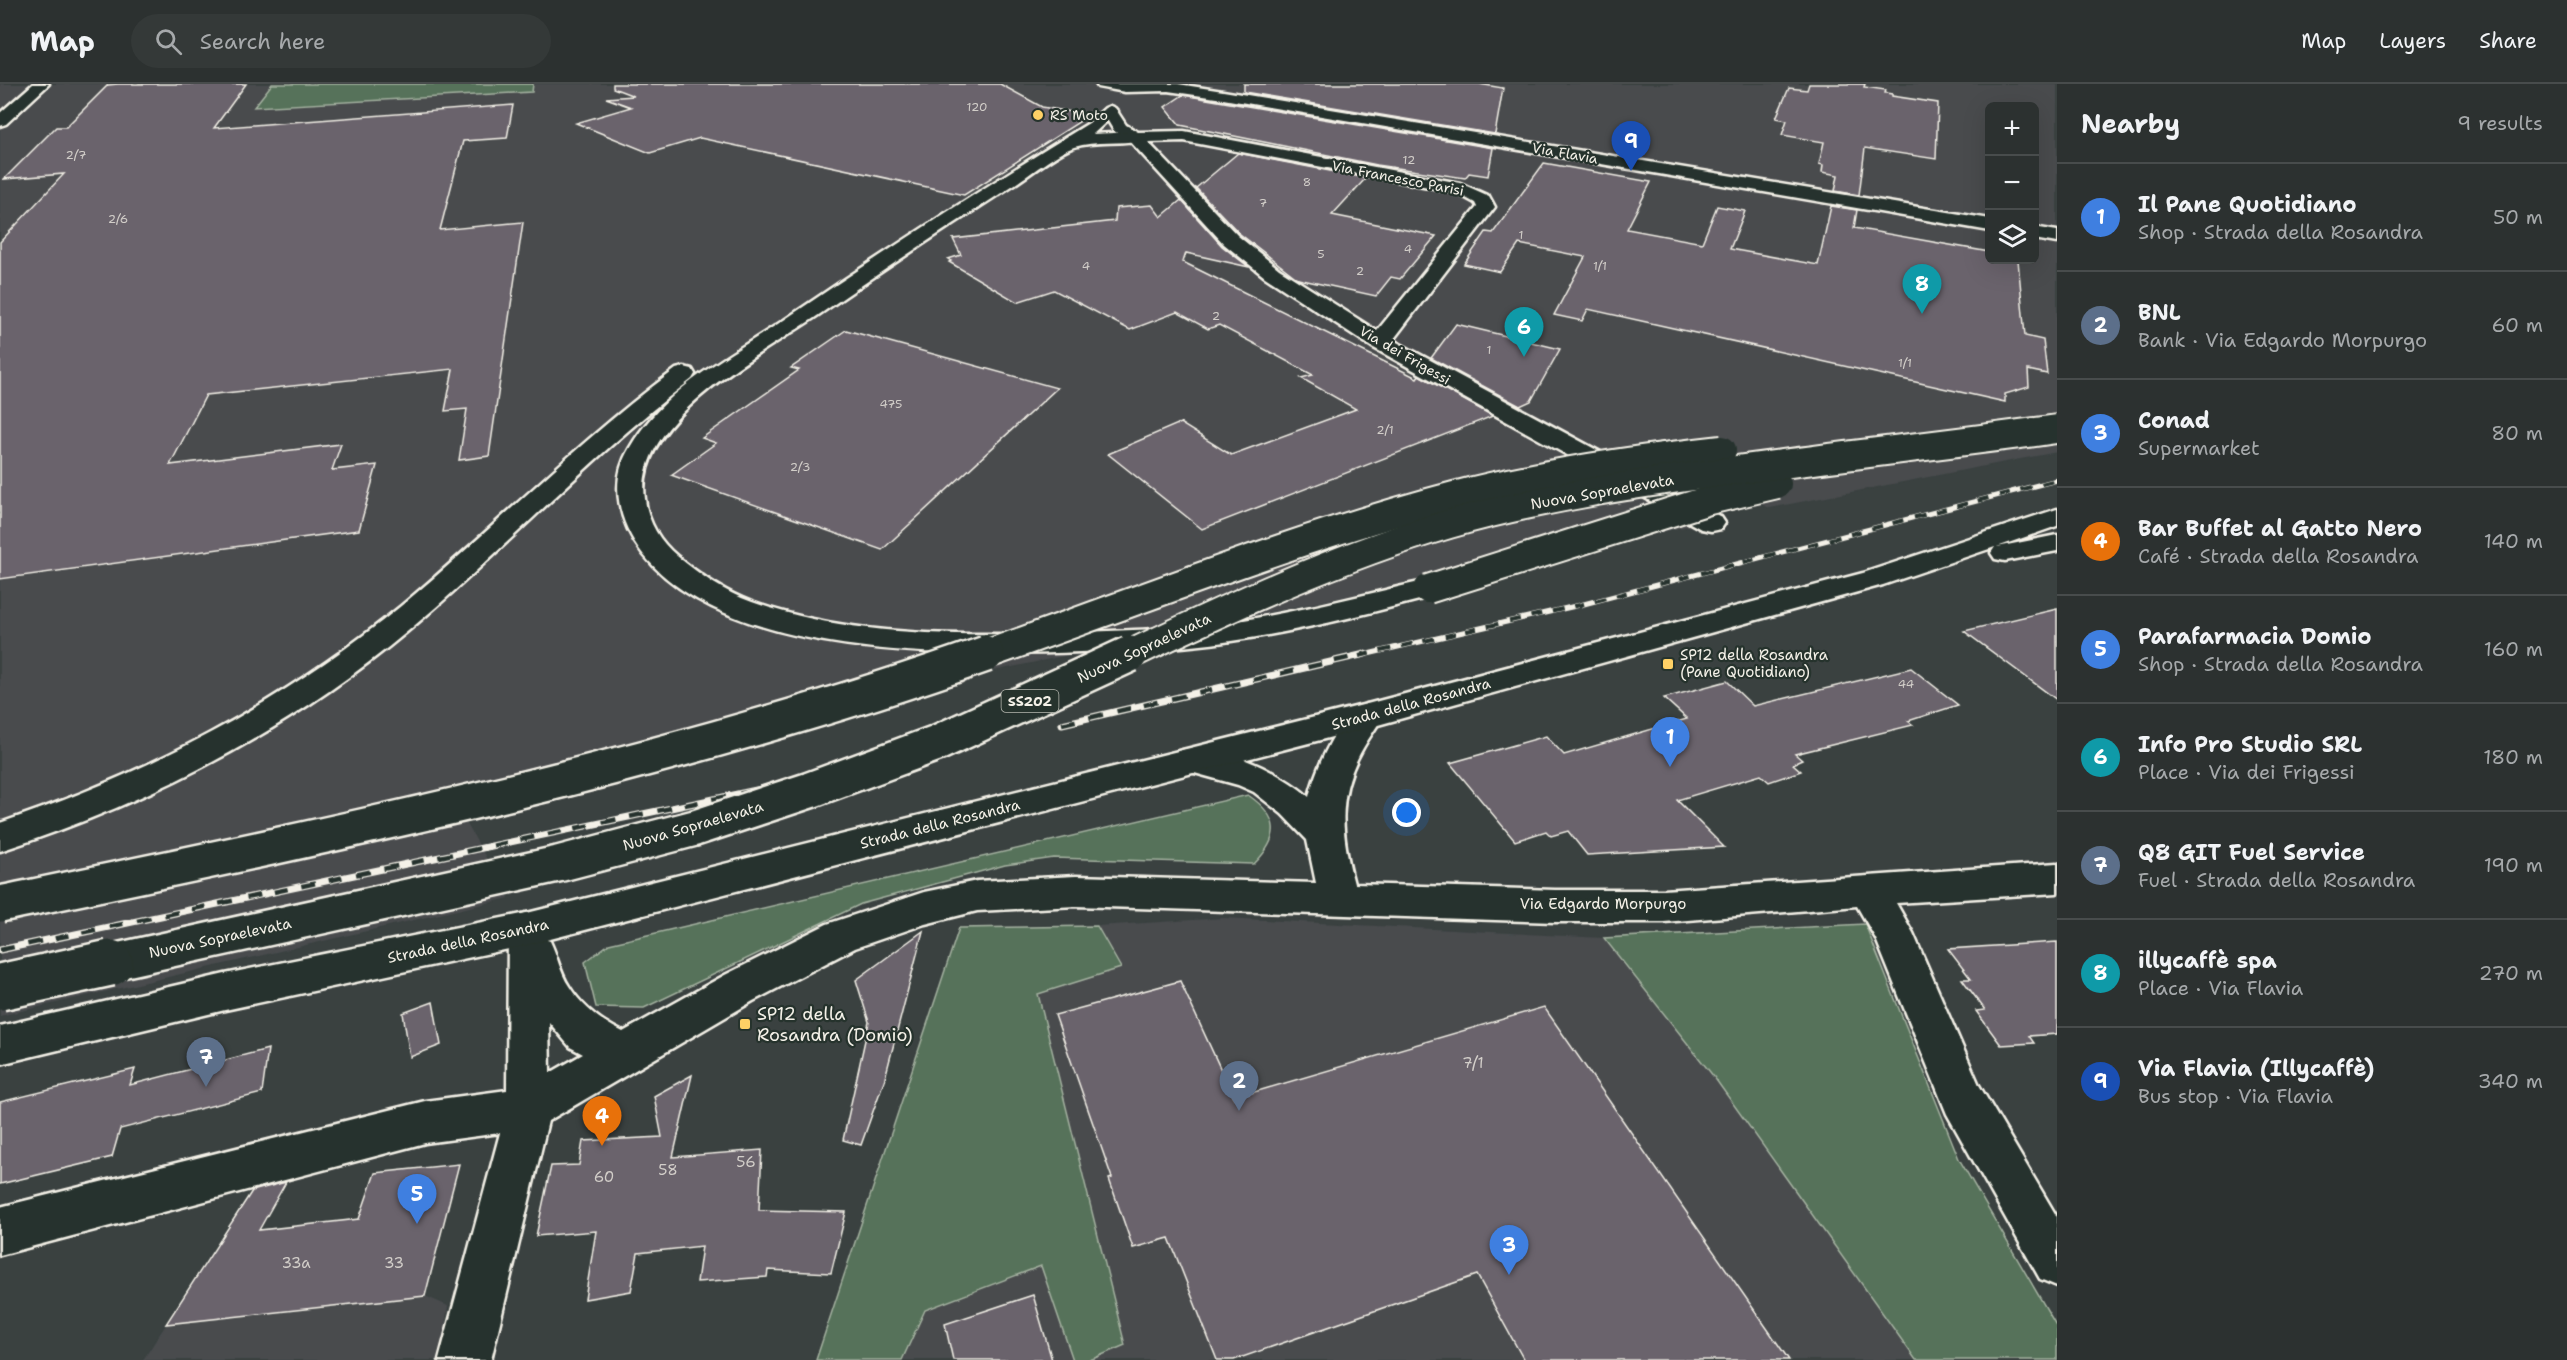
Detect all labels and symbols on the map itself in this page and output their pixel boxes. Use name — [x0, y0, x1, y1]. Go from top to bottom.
house number: 120 — [967, 99, 987, 115]
place label: RS Moto — [1050, 106, 1108, 124]
marker: RS Moto — [1031, 108, 1045, 122]
pin: 9 — [1612, 122, 1650, 171]
street label: Via Flavia — [1531, 138, 1600, 168]
house number: 2/7 — [66, 147, 86, 163]
house number: 12 — [1403, 152, 1415, 168]
street label: Via Francesco Parisi — [1330, 156, 1466, 200]
house number: 8 — [1303, 174, 1311, 190]
house number: 7 — [1259, 195, 1267, 211]
house number: 2/6 — [108, 211, 128, 227]
house number: 1 — [1518, 227, 1524, 243]
house number: 4 — [1404, 241, 1412, 257]
house number: 5 — [1317, 246, 1325, 262]
house number: 4 — [1082, 258, 1090, 274]
house number: 1/1 — [1593, 258, 1607, 274]
house number: 2 — [1356, 263, 1364, 279]
pin: 8 — [1902, 264, 1942, 314]
house number: 2 — [1212, 308, 1220, 324]
pin: 6 — [1504, 308, 1544, 357]
street label: Via dei Frigessi — [1356, 322, 1454, 388]
house number: 1 — [1486, 342, 1492, 358]
house number: 1/1 — [1898, 355, 1912, 371]
house number: 475 — [880, 396, 902, 412]
house number: 2/1 — [1376, 422, 1394, 438]
house number: 2/3 — [790, 459, 810, 475]
street label: Nuova Sopraelevata — [1529, 469, 1676, 514]
street label: Nuova Sopraelevata — [1074, 608, 1215, 688]
place label: SP12 della Rosandra (Pane Quotidiano) — [1680, 645, 1829, 682]
marker: SP12 della Rosandra (Pane Quotidiano) — [1661, 657, 1675, 671]
street label: Strada della Rosandra — [1329, 673, 1494, 735]
house number: 44 — [1898, 676, 1914, 692]
road number: SS202 — [1002, 690, 1058, 712]
pin: 1 — [1650, 718, 1690, 767]
street label: Strada della Rosandra — [858, 794, 1023, 854]
street label: Nuova Sopraelevata — [620, 796, 766, 856]
your location — [1392, 798, 1421, 827]
street label: Via Edgardo Morpurgo — [1520, 894, 1686, 914]
street label: Nuova Sopraelevata — [147, 913, 294, 963]
street label: Strada della Rosandra — [386, 914, 551, 968]
place label: SP12 della Rosandra (Domio) — [757, 1002, 913, 1047]
marker: SP12 della Rosandra (Domio) — [738, 1017, 752, 1031]
pin: 7 — [186, 1038, 226, 1087]
house number: 7/1 — [1462, 1053, 1484, 1073]
pin: 2 — [1220, 1062, 1258, 1111]
pin: 4 — [582, 1096, 622, 1146]
house number: 56 — [736, 1152, 756, 1172]
house number: 58 — [658, 1160, 678, 1180]
house number: 60 — [594, 1167, 614, 1187]
pin: 5 — [398, 1174, 436, 1224]
pin: 3 — [1490, 1226, 1528, 1275]
house number: 33a — [281, 1253, 311, 1273]
house number: 33 — [384, 1253, 404, 1273]

